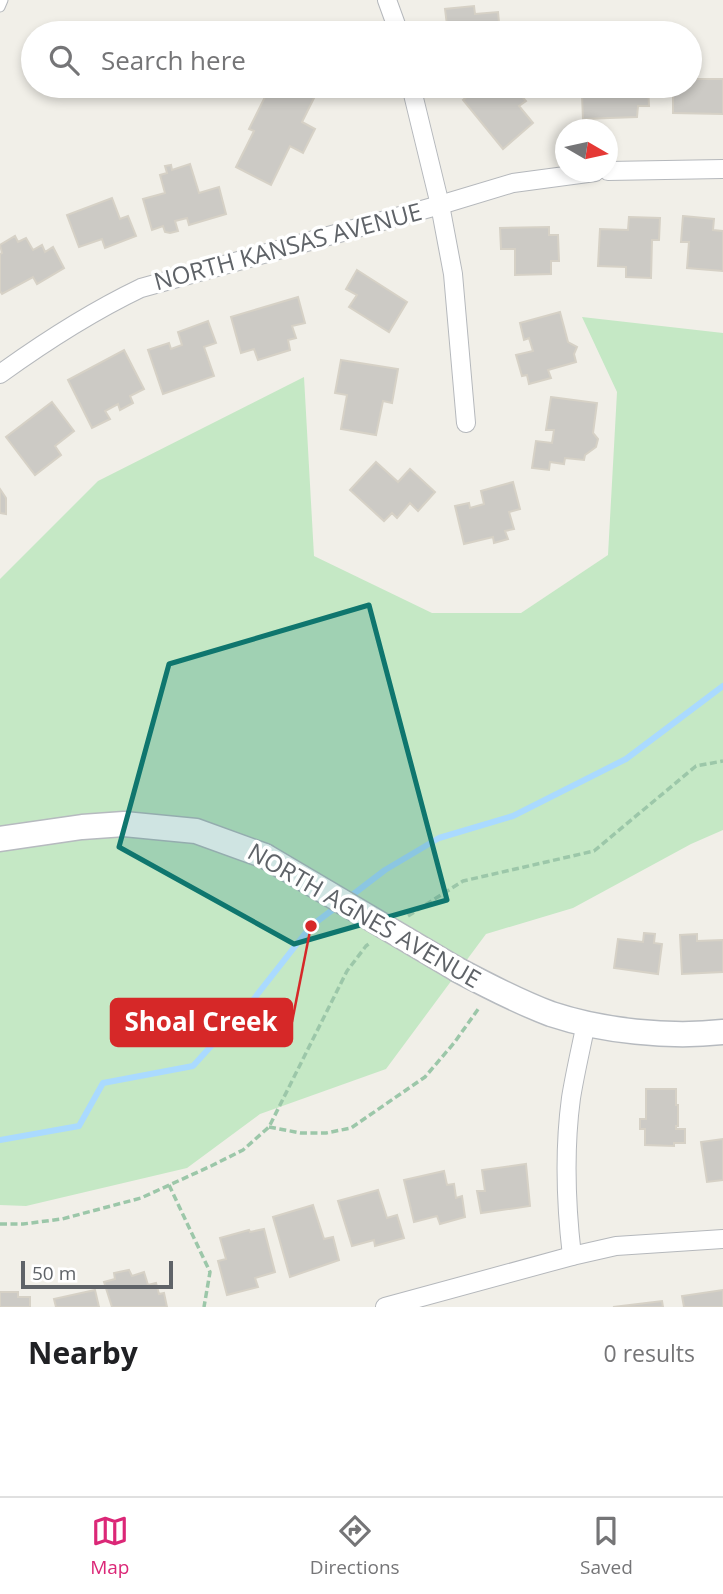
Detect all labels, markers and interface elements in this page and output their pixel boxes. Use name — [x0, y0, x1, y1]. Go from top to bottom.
search box — [21, 21, 702, 98]
icon: search — [45, 41, 83, 79]
text: Search here — [101, 42, 246, 78]
north arrow — [555, 119, 618, 182]
street label: NORTH KANSAS AVENUE — [150, 194, 425, 297]
street label: NORTH AGNES AVENUE — [242, 834, 487, 995]
callout: Shoal Creek — [111, 999, 292, 1046]
text: Shoal Creek — [124, 1003, 278, 1039]
scale bar — [21, 1258, 173, 1290]
text: 50 m — [32, 1260, 76, 1286]
text: Nearby — [28, 1332, 138, 1373]
text: 0 results — [604, 1337, 695, 1369]
tab: Map — [90, 1512, 129, 1580]
tab: Directions — [310, 1512, 400, 1580]
tab: Saved — [580, 1512, 633, 1580]

